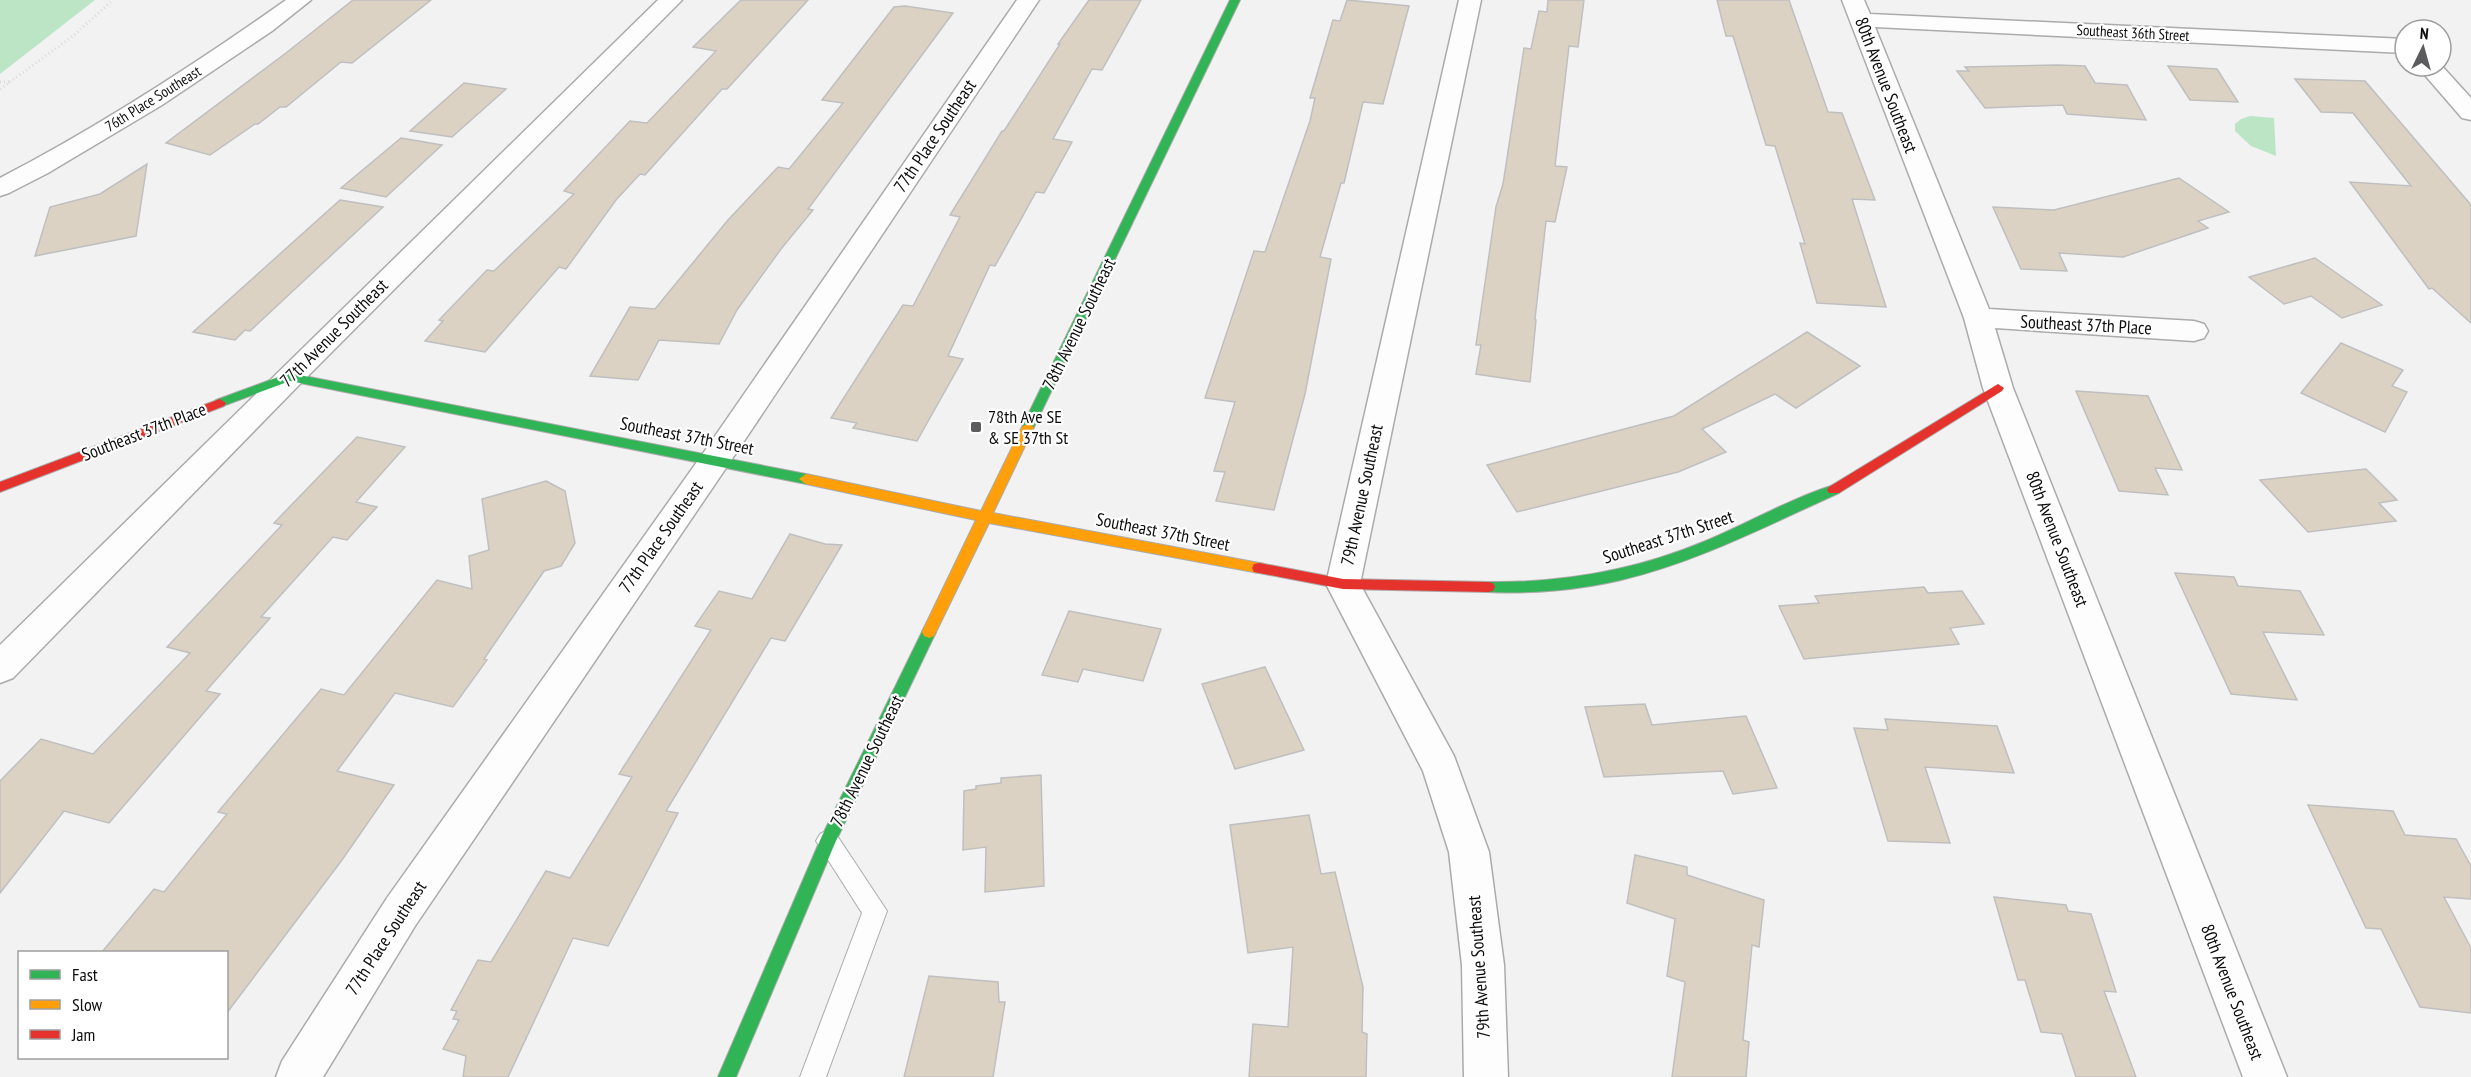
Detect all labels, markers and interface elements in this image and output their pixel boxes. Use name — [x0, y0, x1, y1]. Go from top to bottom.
street label: 80th Avenue Southeast — [1850, 14, 1923, 156]
north arrow — [2393, 18, 2453, 78]
street label: Southeast 36th Street — [2076, 20, 2190, 45]
text: N — [2419, 23, 2429, 43]
street label: 76th Place Southeast — [101, 61, 204, 136]
street label: 77th Place Southeast — [888, 75, 981, 197]
street label: 78th Avenue Southeast — [1037, 254, 1120, 393]
street label: 77th Avenue Southeast — [275, 274, 393, 391]
street label: Southeast 37th Place — [2020, 310, 2152, 339]
street label: Southeast 37th Place — [78, 397, 209, 466]
place label: 78th Ave SE & SE 37th St — [988, 405, 1068, 449]
street label: Southeast 37th Street — [618, 411, 756, 460]
marker: 78th Ave SE & SE 37th St — [969, 420, 983, 434]
street label: 79th Avenue Southeast — [1335, 422, 1388, 568]
street label: 80th Avenue Southeast — [2021, 468, 2094, 610]
street label: 77th Place Southeast — [613, 476, 708, 597]
street label: Southeast 37th Street — [1600, 505, 1736, 568]
street label: Southeast 37th Street — [1094, 507, 1232, 556]
street label: 78th Avenue Southeast — [825, 691, 908, 830]
street label: 77th Place Southeast — [340, 876, 431, 999]
street label: 79th Avenue Southeast — [1462, 895, 1495, 1039]
street label: 80th Avenue Southeast — [2196, 921, 2269, 1063]
legend — [18, 951, 228, 1059]
text: Fast — [72, 963, 98, 986]
text: Slow — [72, 993, 103, 1016]
text: Jam — [71, 1023, 95, 1046]

